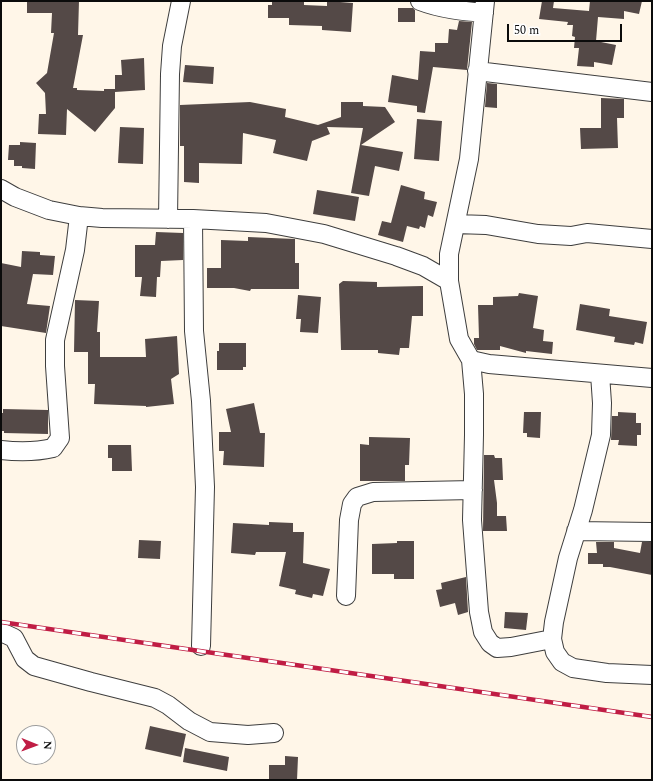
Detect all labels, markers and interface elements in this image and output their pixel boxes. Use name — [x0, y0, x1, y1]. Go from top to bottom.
scale bar — [509, 16, 624, 42]
text: 50 m — [514, 21, 539, 40]
north arrow — [16, 725, 56, 765]
text: N — [39, 741, 56, 750]

